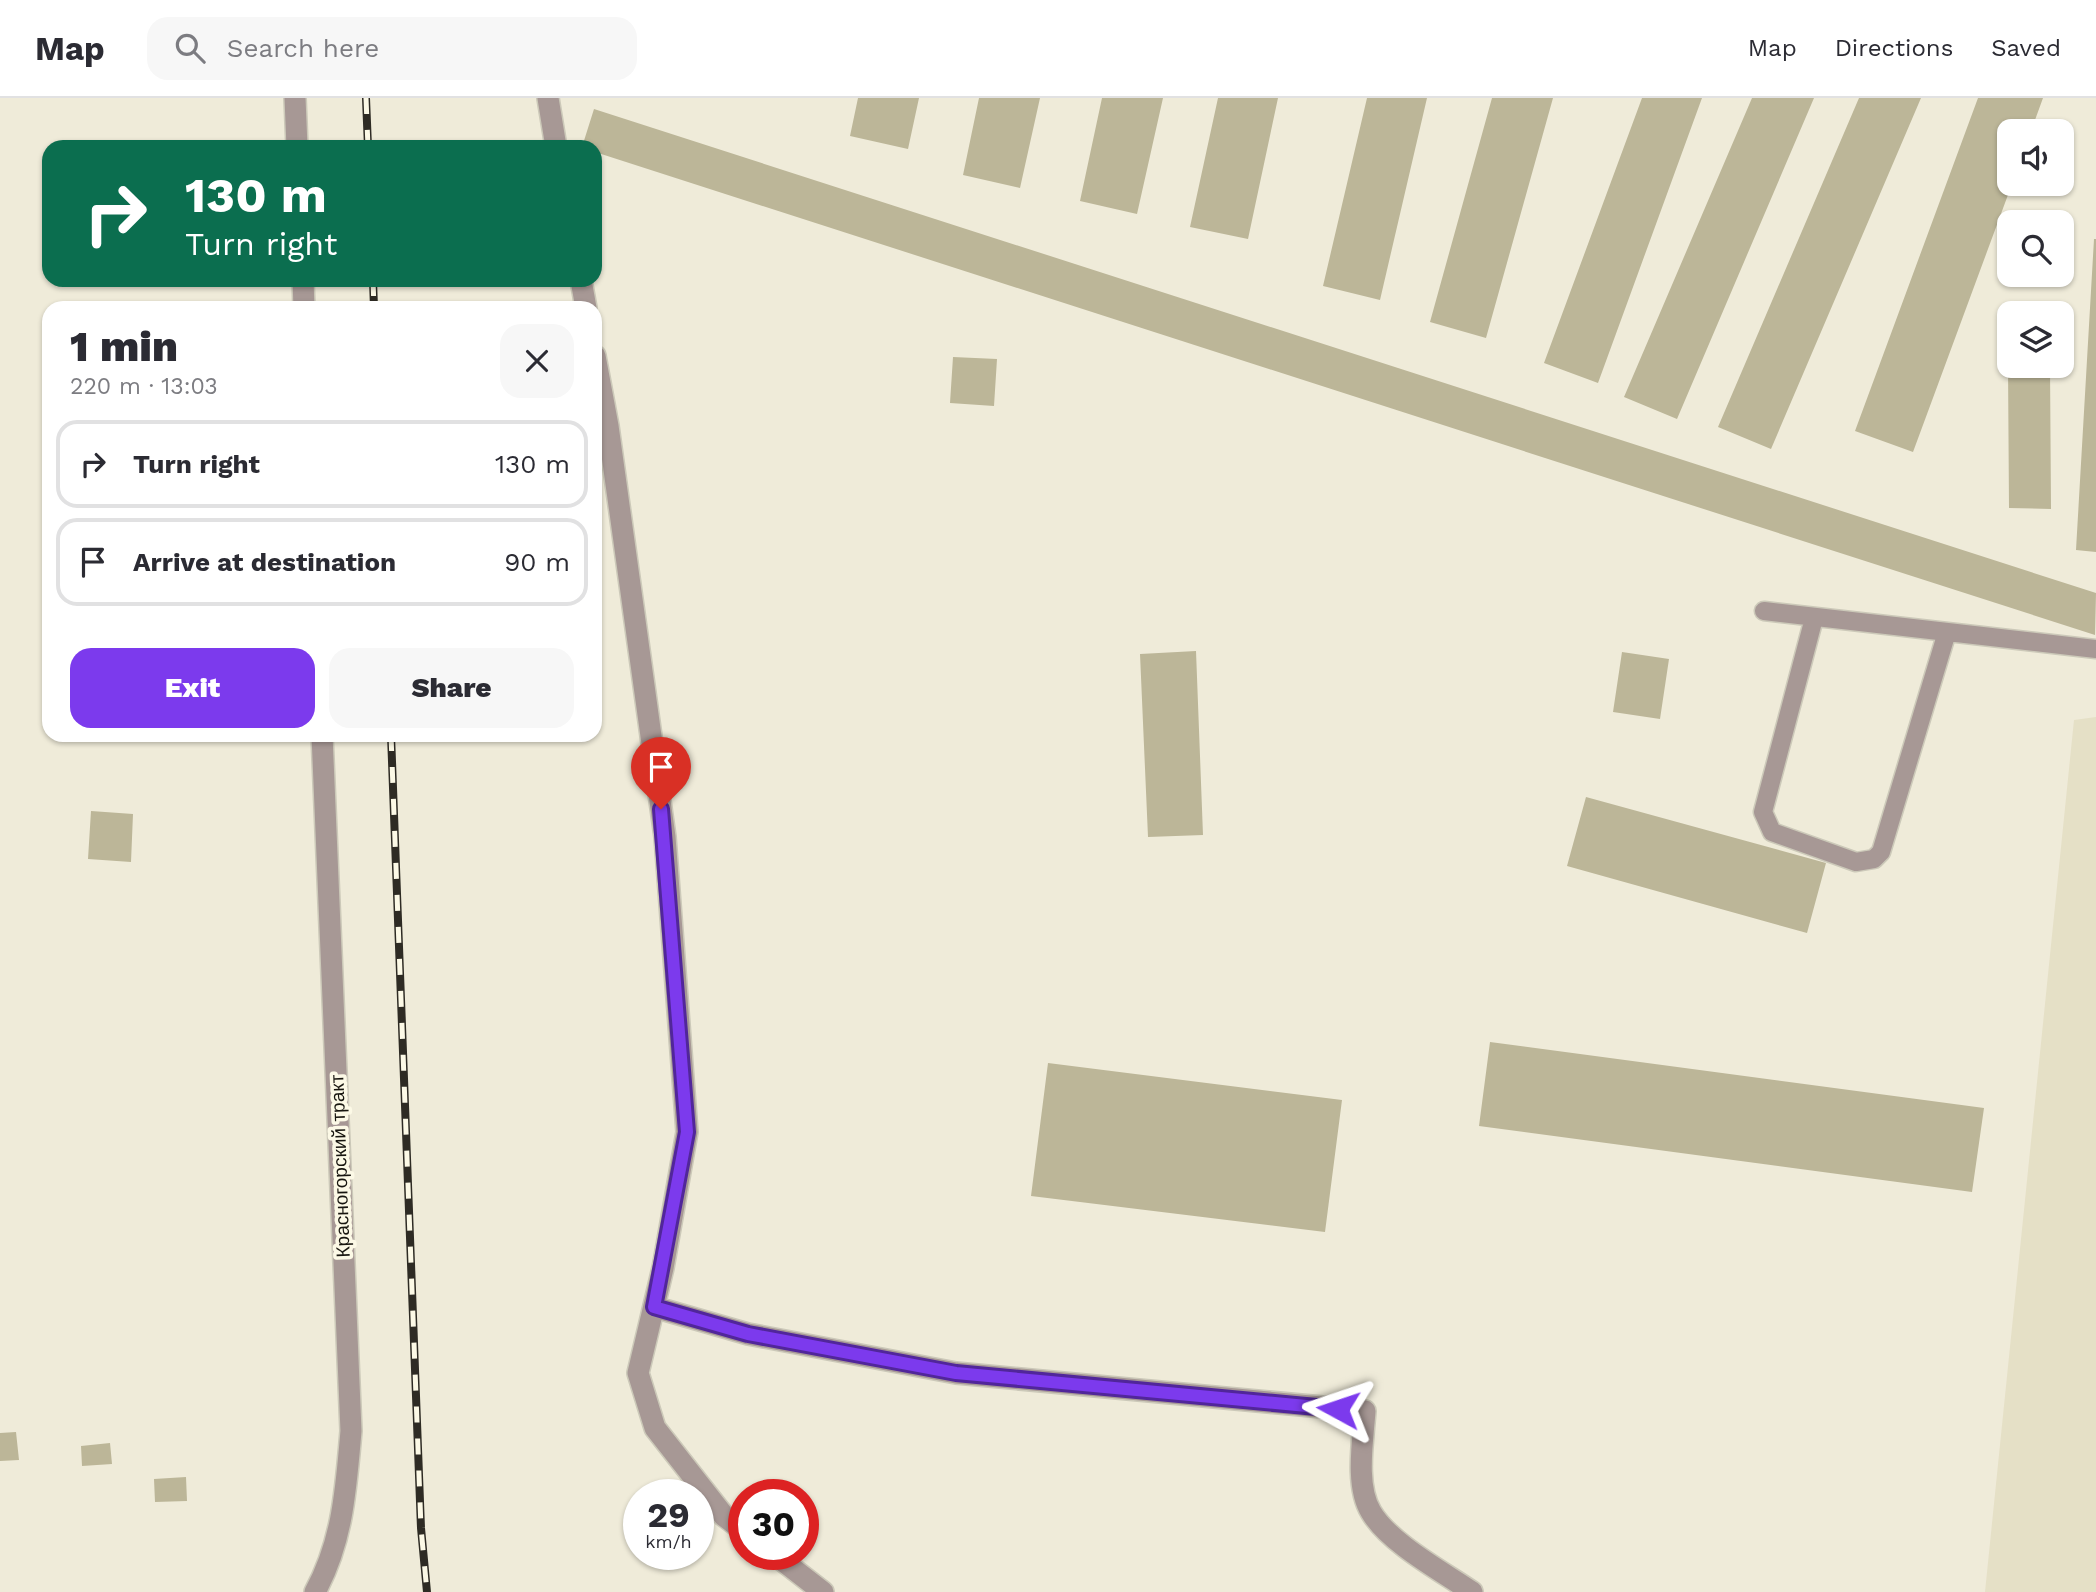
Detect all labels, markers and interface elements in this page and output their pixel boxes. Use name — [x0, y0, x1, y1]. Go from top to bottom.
search box — [147, 17, 637, 80]
text: Map — [35, 29, 105, 68]
icon: search — [171, 29, 209, 67]
text: Search here — [227, 33, 379, 63]
text: Map — [1748, 34, 1797, 62]
text: Directions — [1835, 34, 1953, 62]
text: Saved — [1991, 34, 2061, 62]
map controls — [1997, 119, 2074, 378]
button: sound — [1997, 119, 2074, 196]
text: 130 m — [185, 166, 327, 224]
icon: right — [70, 168, 161, 259]
button: search — [1997, 210, 2074, 287]
text: Turn right — [185, 225, 337, 263]
button: layers — [1997, 301, 2074, 378]
text: 1 min — [70, 322, 178, 371]
button: close — [500, 324, 574, 398]
text: 220 m · 13:03 — [70, 373, 218, 400]
icon: right — [74, 445, 112, 483]
text: Turn right — [133, 449, 260, 479]
text: 130 m — [495, 449, 570, 479]
icon: arrive — [74, 543, 112, 581]
text: Arrive at destination — [133, 547, 396, 577]
text: 90 m — [504, 547, 570, 577]
button: Exit — [70, 648, 315, 728]
button: Share — [329, 648, 574, 728]
pin — [631, 737, 691, 809]
icon: arrive — [642, 748, 680, 786]
street label: Красногорский тракт — [325, 1074, 355, 1258]
position arrow — [1301, 1372, 1375, 1446]
speed limit sign: 30 — [728, 1479, 819, 1570]
text: 29 — [647, 1494, 690, 1536]
text: km/h — [645, 1531, 692, 1552]

